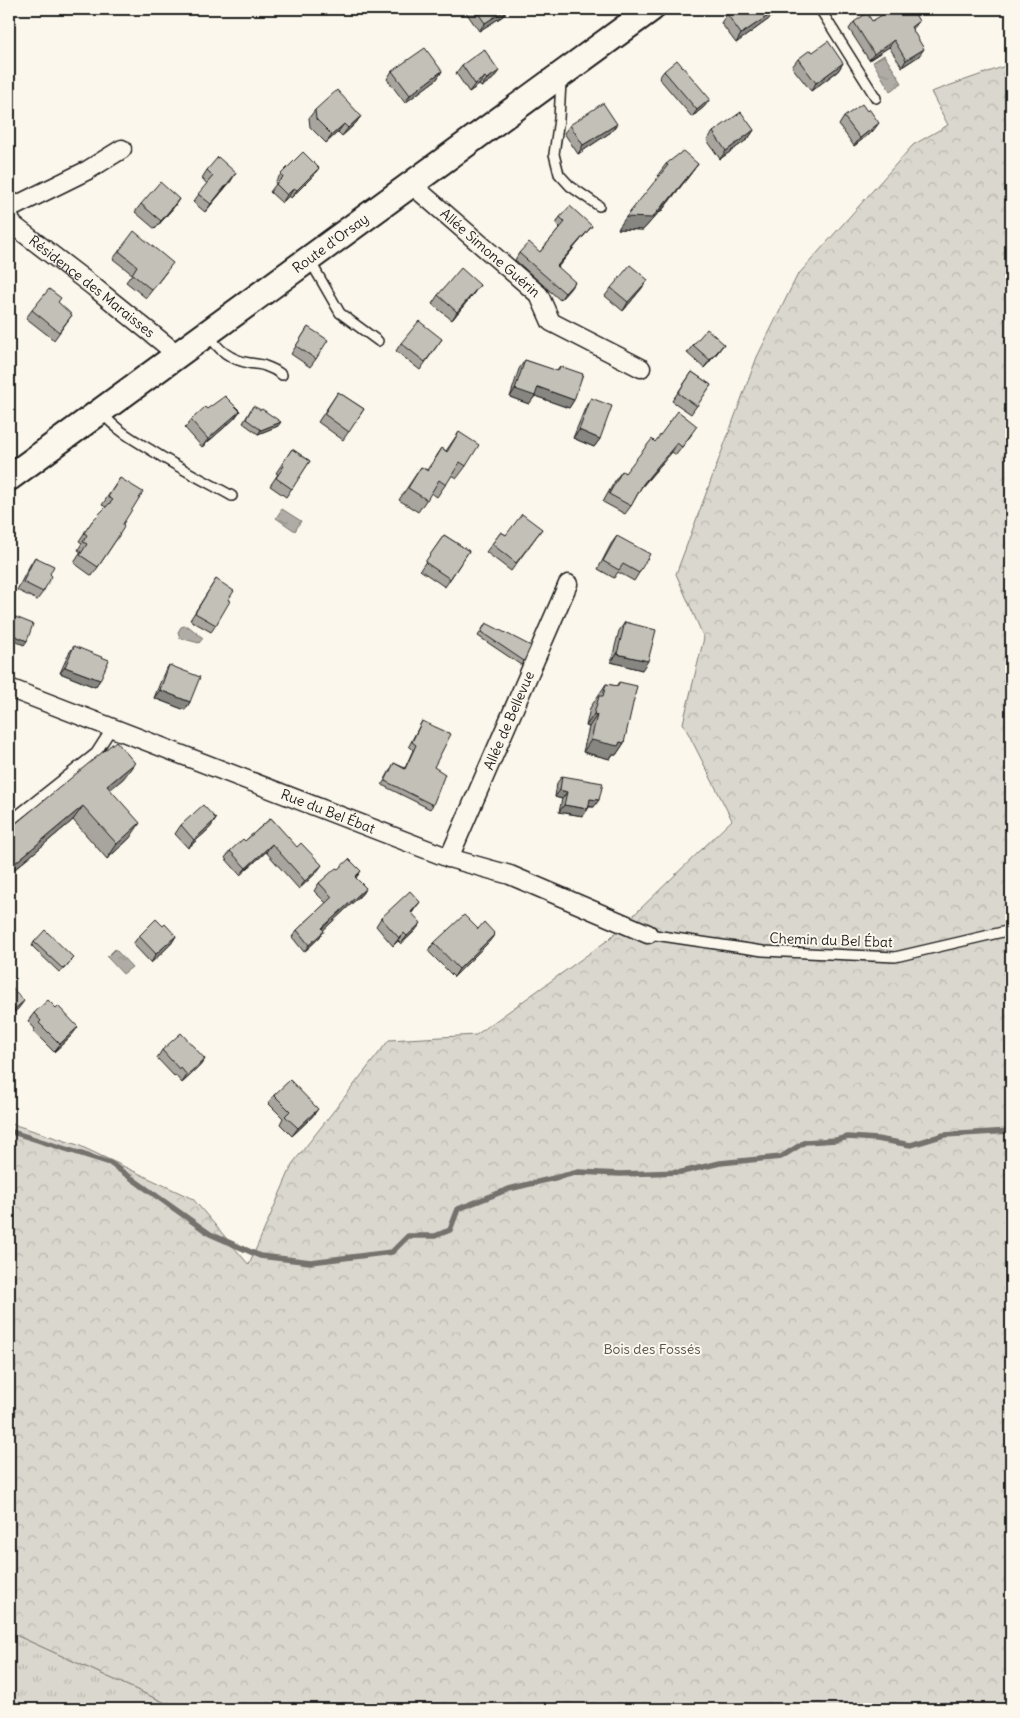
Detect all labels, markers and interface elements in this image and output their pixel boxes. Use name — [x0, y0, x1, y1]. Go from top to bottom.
street label: Allée Simone Guérin — [437, 205, 544, 301]
street label: Route d'Orsay — [289, 209, 372, 277]
street label: Résidence des Maraisses — [25, 231, 159, 342]
street label: Allée de Bellevue — [479, 668, 538, 773]
street label: Rue du Bel Ébat — [278, 785, 378, 838]
street label: Chemin du Bel Ébat — [769, 929, 893, 951]
park label: Bois des Fossés — [603, 1340, 701, 1358]

